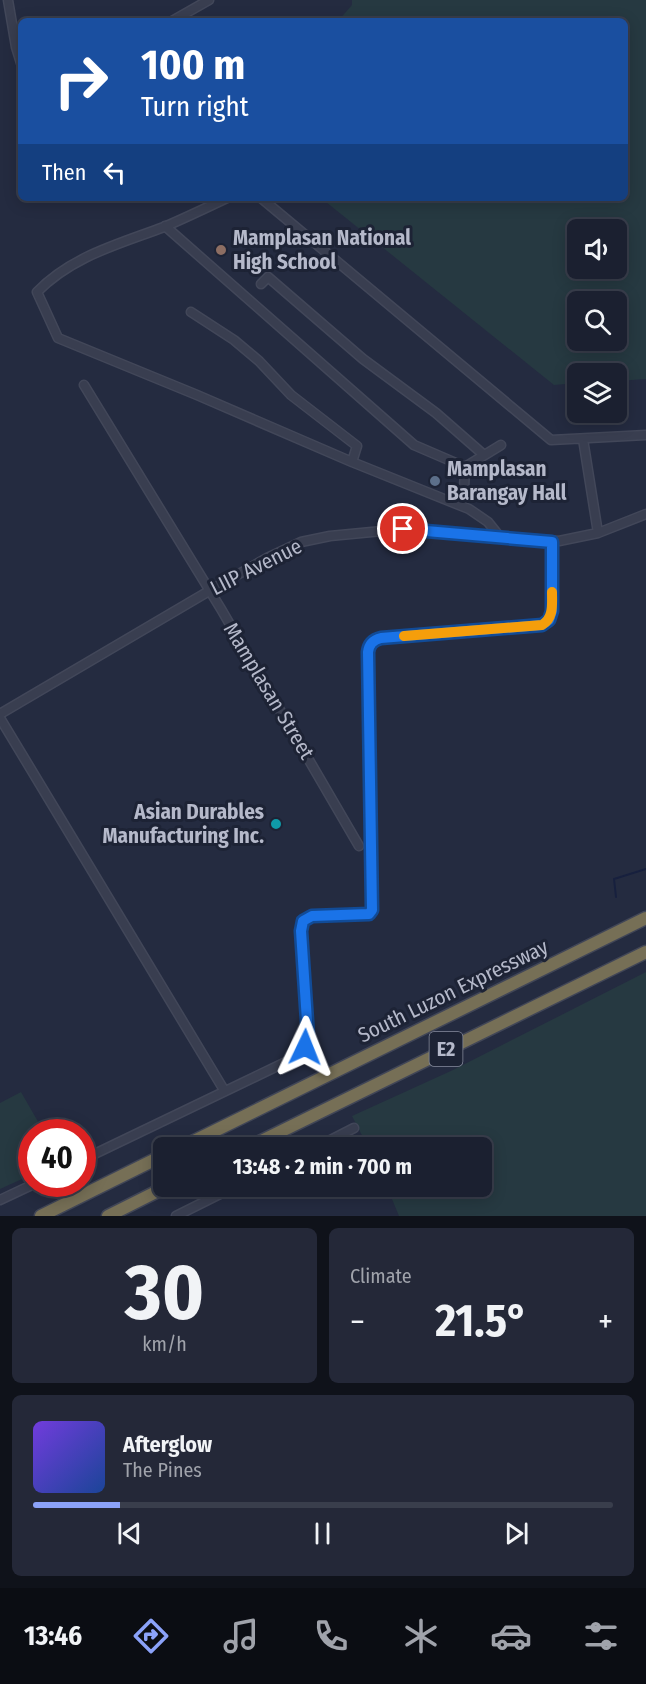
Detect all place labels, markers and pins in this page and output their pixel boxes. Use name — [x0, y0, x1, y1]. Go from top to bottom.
place label: Mamplasan National High School — [233, 225, 411, 275]
marker: Mamplasan National High School — [214, 243, 228, 257]
place label: Mamplasan Barangay Hall — [447, 456, 567, 506]
marker: Mamplasan Barangay Hall — [428, 474, 442, 488]
pin — [377, 503, 428, 554]
place label: Asian Durables Manufacturing Inc. — [102, 799, 264, 849]
marker: Asian Durables Manufacturing Inc. — [269, 817, 283, 831]

